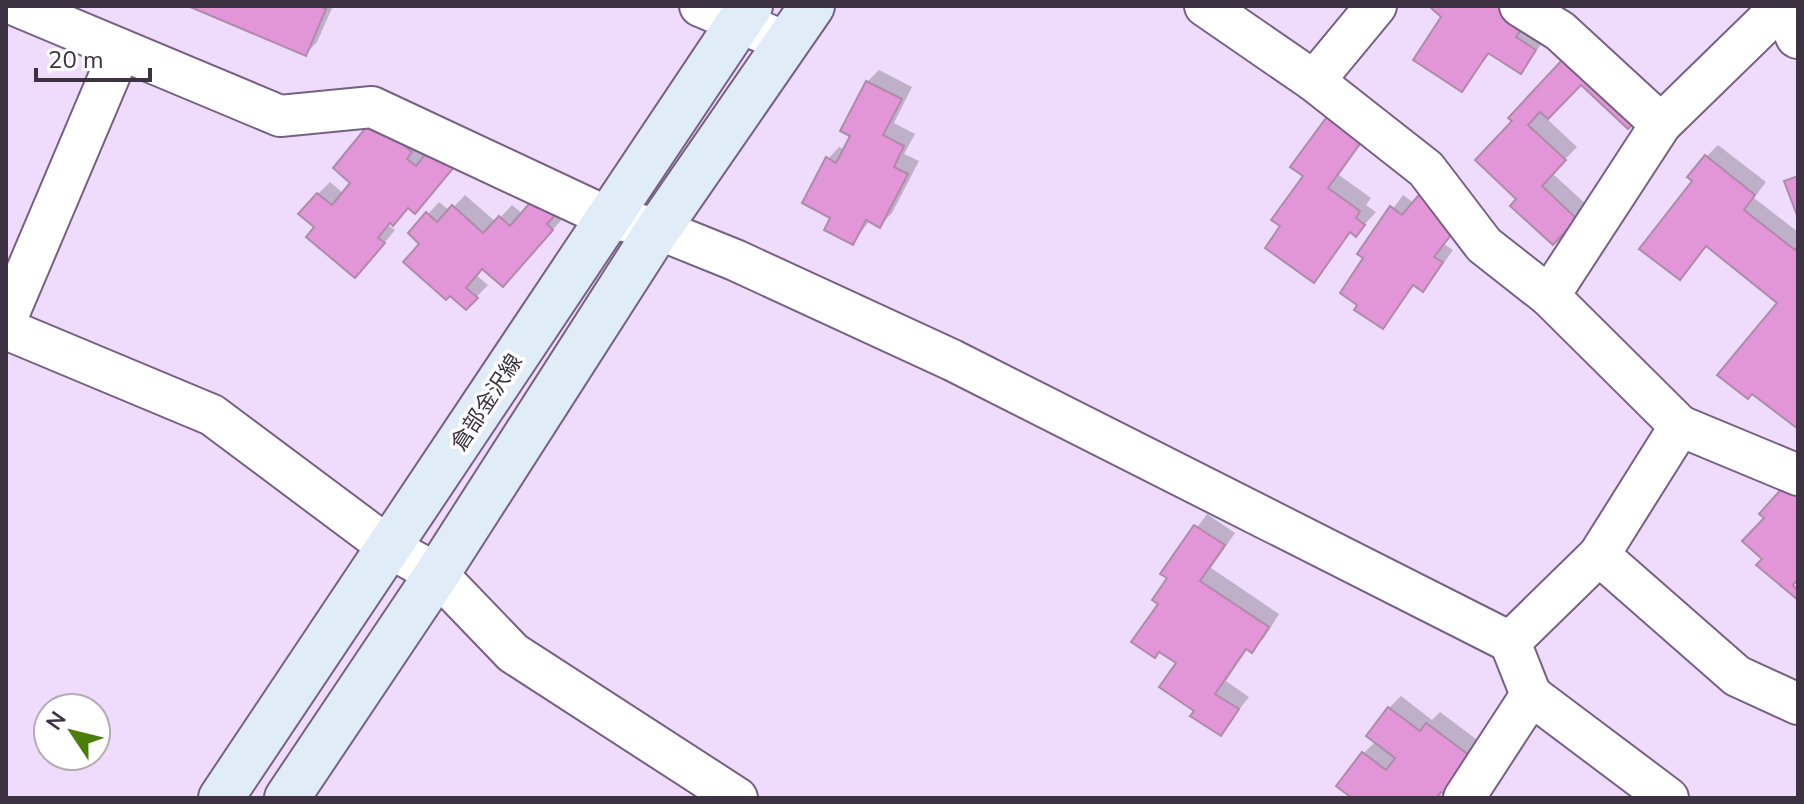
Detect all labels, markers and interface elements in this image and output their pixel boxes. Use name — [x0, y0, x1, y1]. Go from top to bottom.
scale bar — [36, 32, 150, 82]
text: 20 m — [48, 44, 104, 76]
street label: 倉部金沢線 — [444, 348, 529, 457]
north arrow — [32, 692, 112, 772]
text: N — [39, 706, 73, 736]

